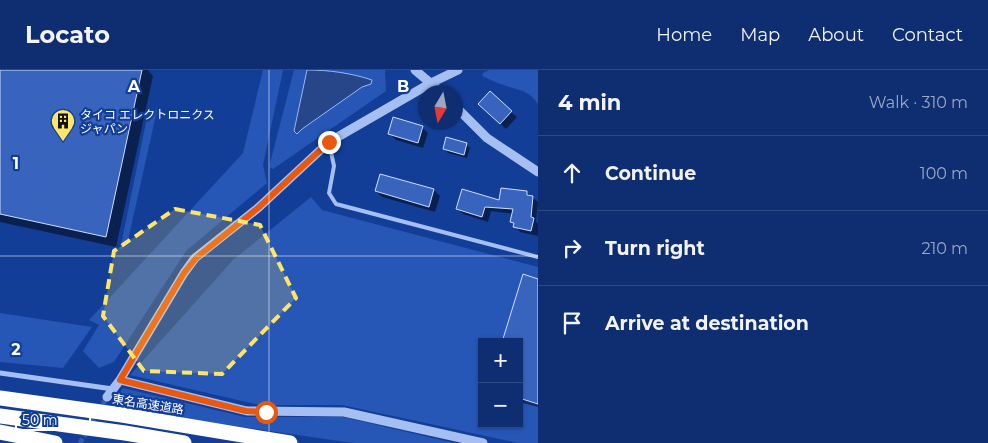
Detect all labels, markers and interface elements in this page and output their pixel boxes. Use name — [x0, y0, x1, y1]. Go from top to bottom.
text: Locato — [25, 20, 110, 49]
text: Home — [656, 24, 712, 46]
text: Map — [740, 24, 780, 46]
text: About — [808, 24, 864, 46]
text: Contact — [892, 24, 963, 46]
text: A — [127, 77, 141, 96]
text: B — [397, 77, 409, 96]
north arrow — [418, 85, 463, 130]
text: 4 min — [558, 90, 621, 115]
text: Walk · 310 m — [869, 93, 968, 112]
place label: タイコ エレクトロニクス ジャパン — [80, 107, 215, 136]
building icon: タイコ エレクトロニクス ジャパン — [50, 108, 76, 142]
route end — [318, 131, 341, 154]
text: 1 — [13, 154, 19, 173]
icon: ahead — [558, 159, 586, 187]
text: Continue — [605, 162, 696, 185]
text: 100 m — [920, 164, 968, 183]
icon: right — [558, 234, 586, 262]
text: Turn right — [605, 237, 705, 260]
text: 210 m — [921, 239, 968, 258]
icon: arrive — [558, 309, 586, 337]
text: Arrive at destination — [605, 312, 809, 335]
map controls — [478, 338, 523, 428]
button: + — [478, 338, 523, 383]
text: 2 — [11, 340, 21, 359]
button: − — [478, 383, 523, 428]
street label: 東名高速道路 — [111, 391, 185, 417]
route start — [255, 401, 278, 424]
scale bar — [15, 408, 91, 431]
text: 50 m — [22, 411, 58, 429]

